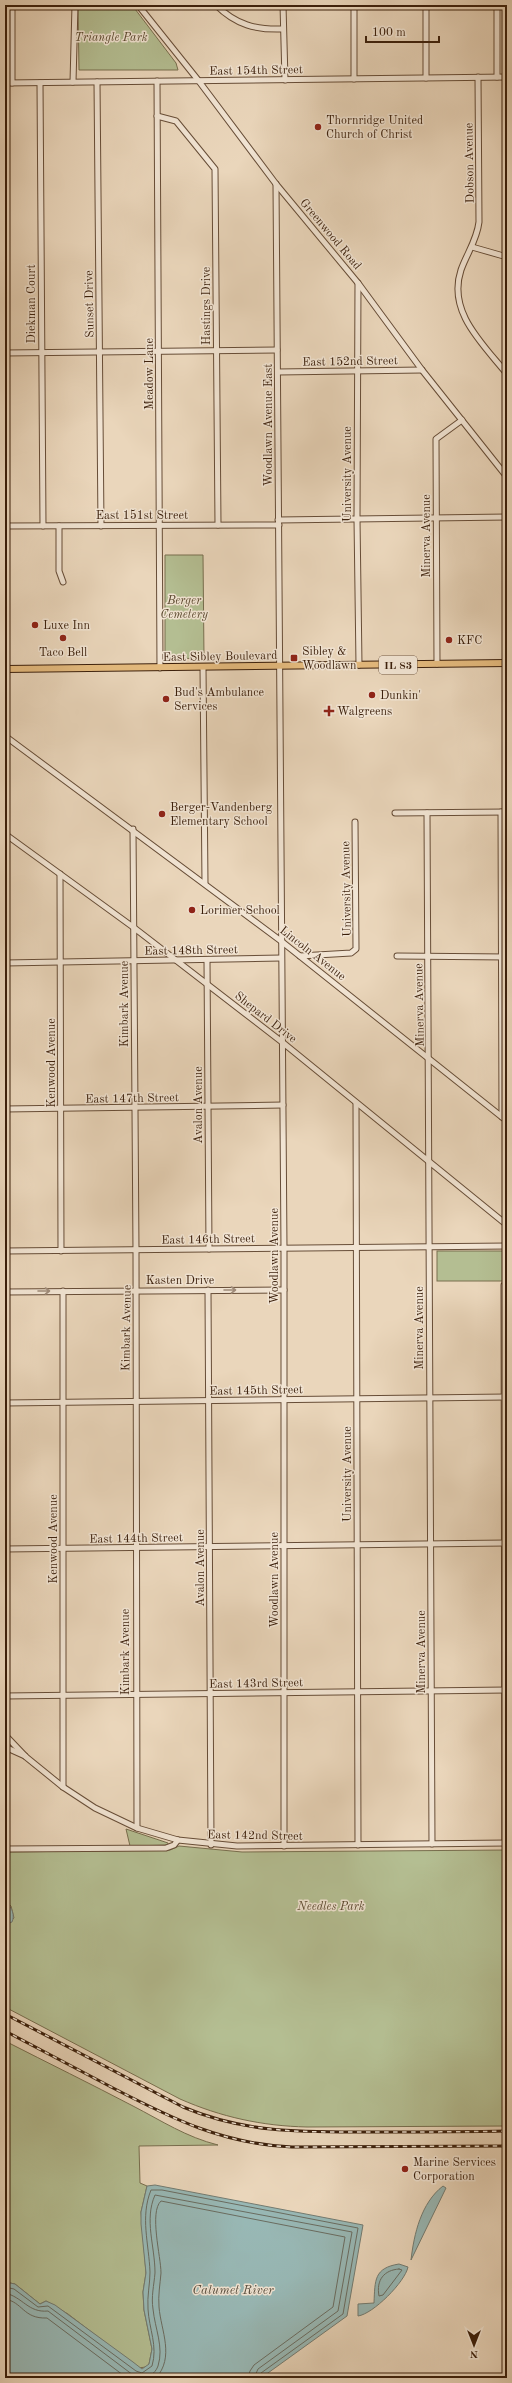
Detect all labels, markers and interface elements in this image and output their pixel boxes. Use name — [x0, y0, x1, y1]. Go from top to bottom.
scale bar — [366, 18, 439, 44]
text: 100 m — [372, 27, 406, 39]
park label: Triangle Park — [74, 32, 148, 44]
street label: East 154th Street — [209, 63, 303, 78]
place label: Thornridge United Church of Christ — [326, 115, 423, 141]
marker: Thornridge United Church of Christ — [313, 122, 323, 132]
street label: Dobson Avenue — [463, 122, 477, 203]
street label: Greenwood Road — [297, 197, 363, 272]
street label: Diekman Court — [26, 264, 38, 344]
street label: Hastings Drive — [201, 266, 213, 345]
street label: Sunset Drive — [83, 270, 97, 338]
street label: Meadow Lane — [144, 337, 156, 410]
street label: East 152nd Street — [302, 354, 398, 369]
street label: Woodlawn Avenue East — [263, 364, 275, 486]
street label: University Avenue — [342, 426, 354, 522]
street label: Minerva Avenue — [421, 494, 433, 578]
street label: East 151st Street — [96, 509, 188, 522]
park label: Berger Cemetery — [160, 595, 209, 621]
marker: Luxe Inn — [30, 620, 40, 630]
place label: Luxe Inn — [43, 620, 90, 632]
marker: Taco Bell — [58, 633, 68, 643]
marker: KFC — [444, 635, 454, 645]
place label: KFC — [457, 635, 482, 647]
place label: Sibley & Woodlawn — [302, 646, 357, 672]
place label: Taco Bell — [39, 647, 87, 659]
street label: East Sibley Boulevard — [163, 650, 278, 664]
marker: Sibley & Woodlawn — [289, 653, 299, 663]
road number: IL 83 — [379, 656, 417, 674]
place label: Bud's Ambulance Services — [174, 687, 265, 713]
marker: Dunkin' — [367, 690, 377, 700]
place label: Dunkin' — [380, 690, 421, 702]
marker: Bud's Ambulance Services — [161, 694, 171, 704]
marker: Walgreens — [324, 706, 334, 716]
place label: Walgreens — [337, 706, 392, 718]
place label: Berger-Vandenberg Elementary School — [170, 802, 273, 828]
marker: Berger-Vandenberg Elementary School — [157, 809, 167, 819]
street label: University Avenue — [340, 841, 354, 937]
marker: Lorimer School — [187, 905, 197, 915]
place label: Lorimer School — [200, 905, 280, 917]
street label: Lincoln Avenue — [277, 924, 348, 983]
street label: East 148th Street — [144, 944, 238, 958]
street label: Kimbark Avenue — [119, 960, 131, 1047]
street label: Minerva Avenue — [413, 963, 427, 1047]
street label: Shepard Drive — [232, 990, 299, 1046]
street label: Kenwood Avenue — [46, 1018, 58, 1108]
street label: Avalon Avenue — [193, 1066, 205, 1144]
street label: East 147th Street — [85, 1092, 179, 1106]
street label: Woodlawn Avenue — [269, 1208, 281, 1304]
street label: East 146th Street — [161, 1233, 255, 1247]
street label: Kasten Drive — [146, 1275, 215, 1287]
street label: Kimbark Avenue — [120, 1284, 134, 1371]
one-way arrow — [223, 1286, 236, 1294]
street label: Minerva Avenue — [414, 1286, 426, 1370]
one-way arrow — [37, 1287, 50, 1295]
street label: East 145th Street — [209, 1383, 303, 1398]
street label: University Avenue — [342, 1426, 354, 1522]
street label: Kenwood Avenue — [48, 1494, 60, 1584]
street label: Avalon Avenue — [195, 1529, 207, 1607]
street label: East 144th Street — [89, 1532, 183, 1546]
street label: Woodlawn Avenue — [269, 1532, 281, 1628]
street label: Kimbark Avenue — [120, 1608, 132, 1695]
street label: Minerva Avenue — [416, 1610, 428, 1694]
street label: East 143rd Street — [209, 1677, 303, 1691]
street label: East 142nd Street — [207, 1829, 303, 1843]
park label: Needles Park — [296, 1901, 365, 1913]
place label: Marine Services Corporation — [413, 2157, 496, 2183]
marker: Marine Services Corporation — [400, 2164, 410, 2174]
water label: Calumet River — [192, 2284, 274, 2297]
north arrow — [454, 2325, 494, 2365]
text: N — [469, 2348, 478, 2359]

